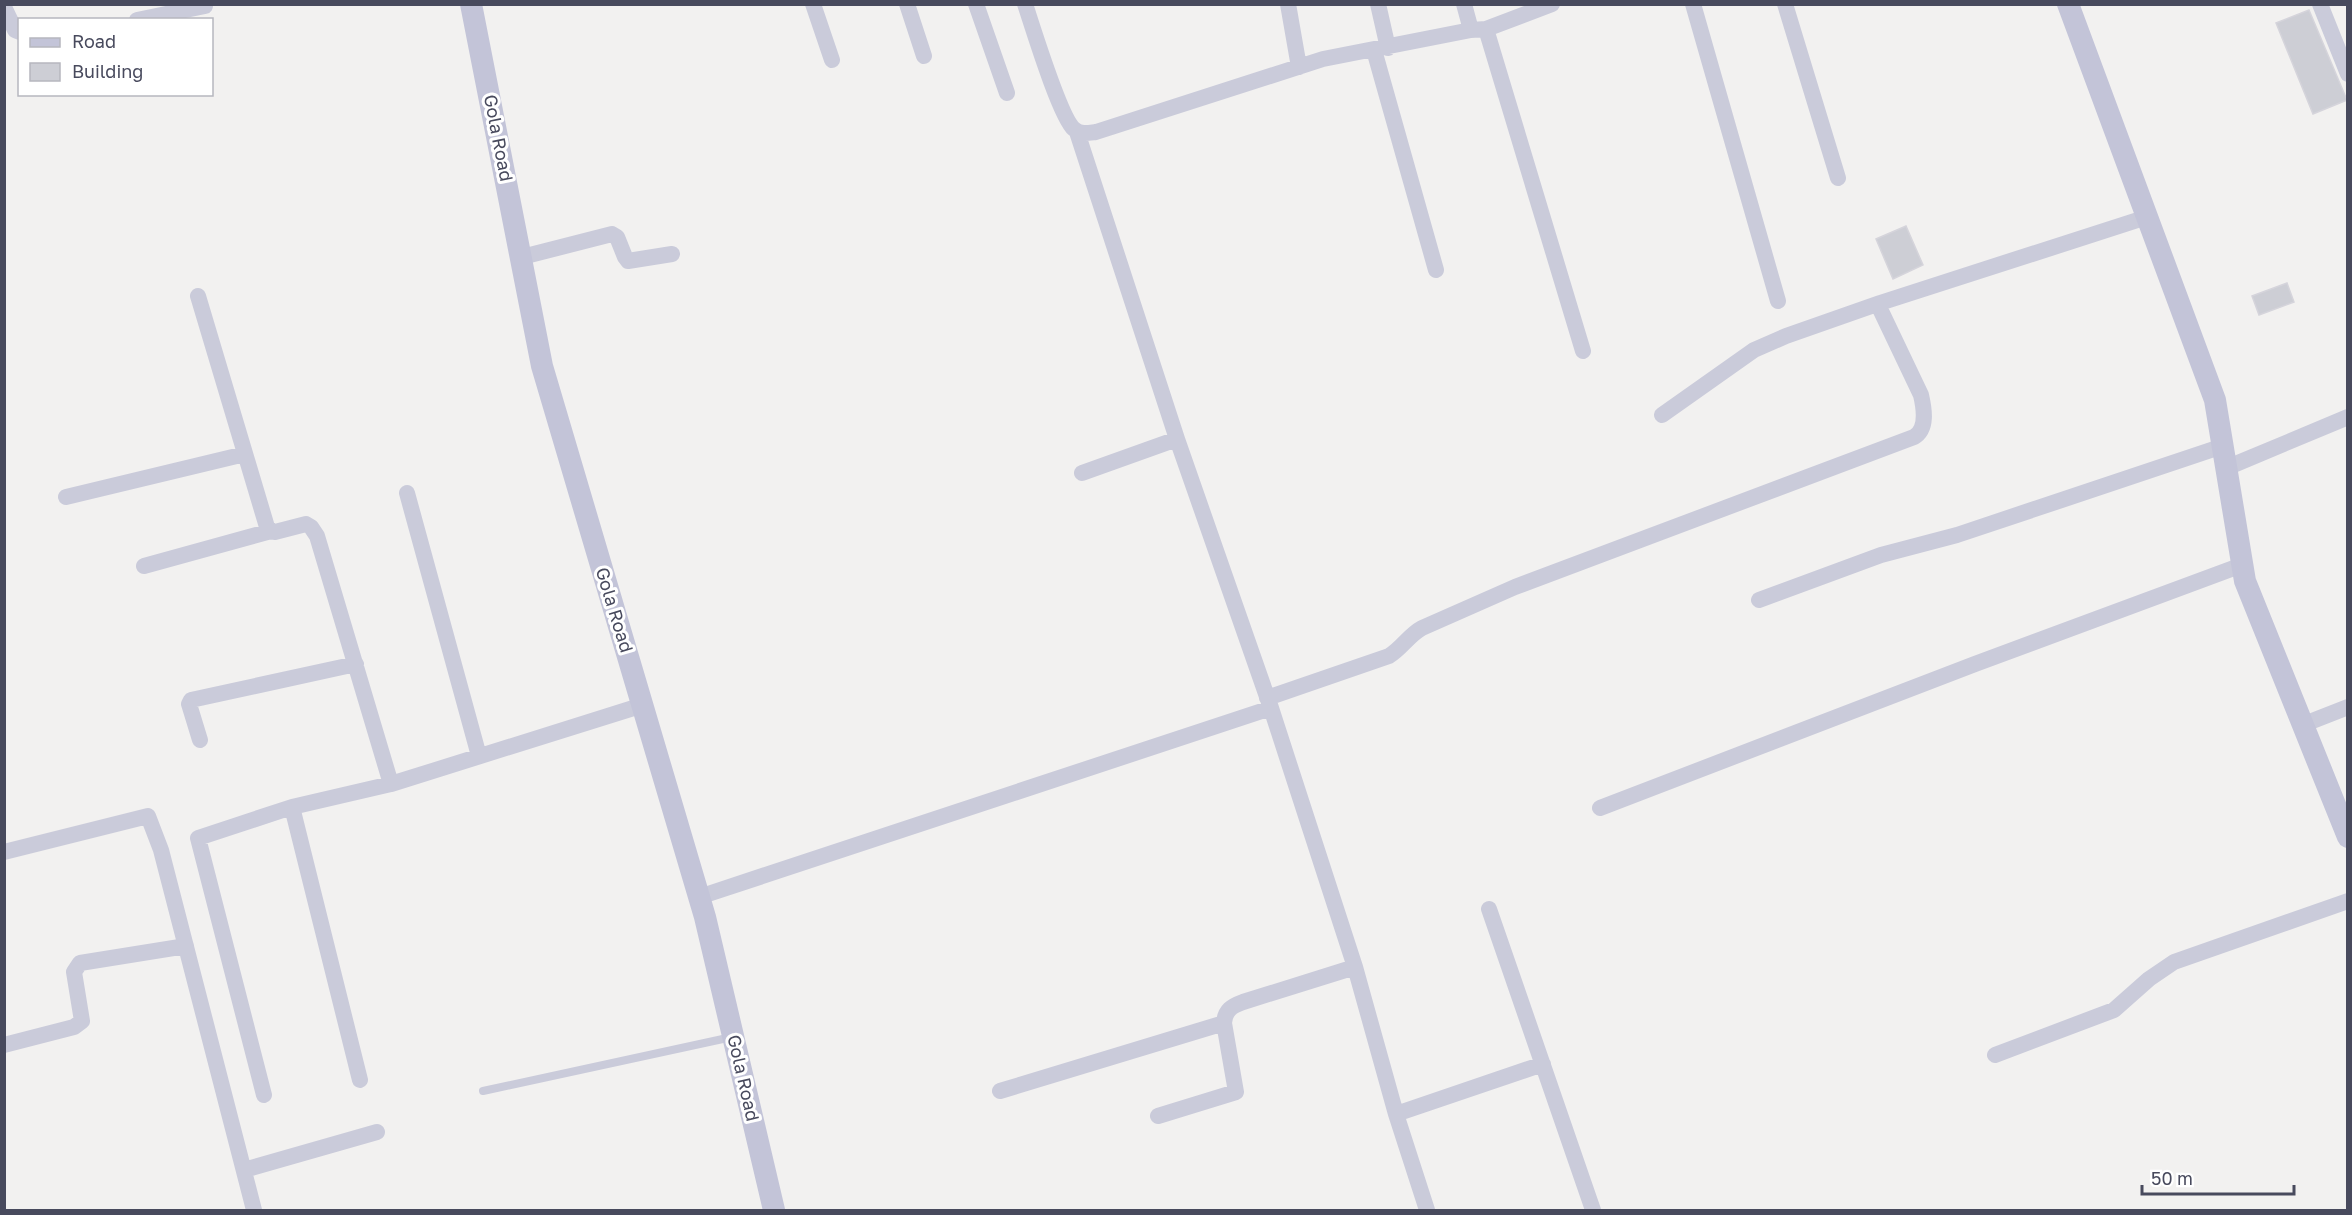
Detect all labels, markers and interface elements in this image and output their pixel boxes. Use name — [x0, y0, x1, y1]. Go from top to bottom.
legend — [18, 18, 213, 96]
text: Road — [72, 30, 116, 52]
text: Building — [72, 60, 143, 82]
street label: Gola Road — [480, 93, 518, 183]
street label: Gola Road — [592, 564, 638, 655]
street label: Gola Road — [723, 1032, 765, 1123]
scale bar — [2142, 1158, 2294, 1196]
text: 50 m — [2151, 1167, 2193, 1189]

